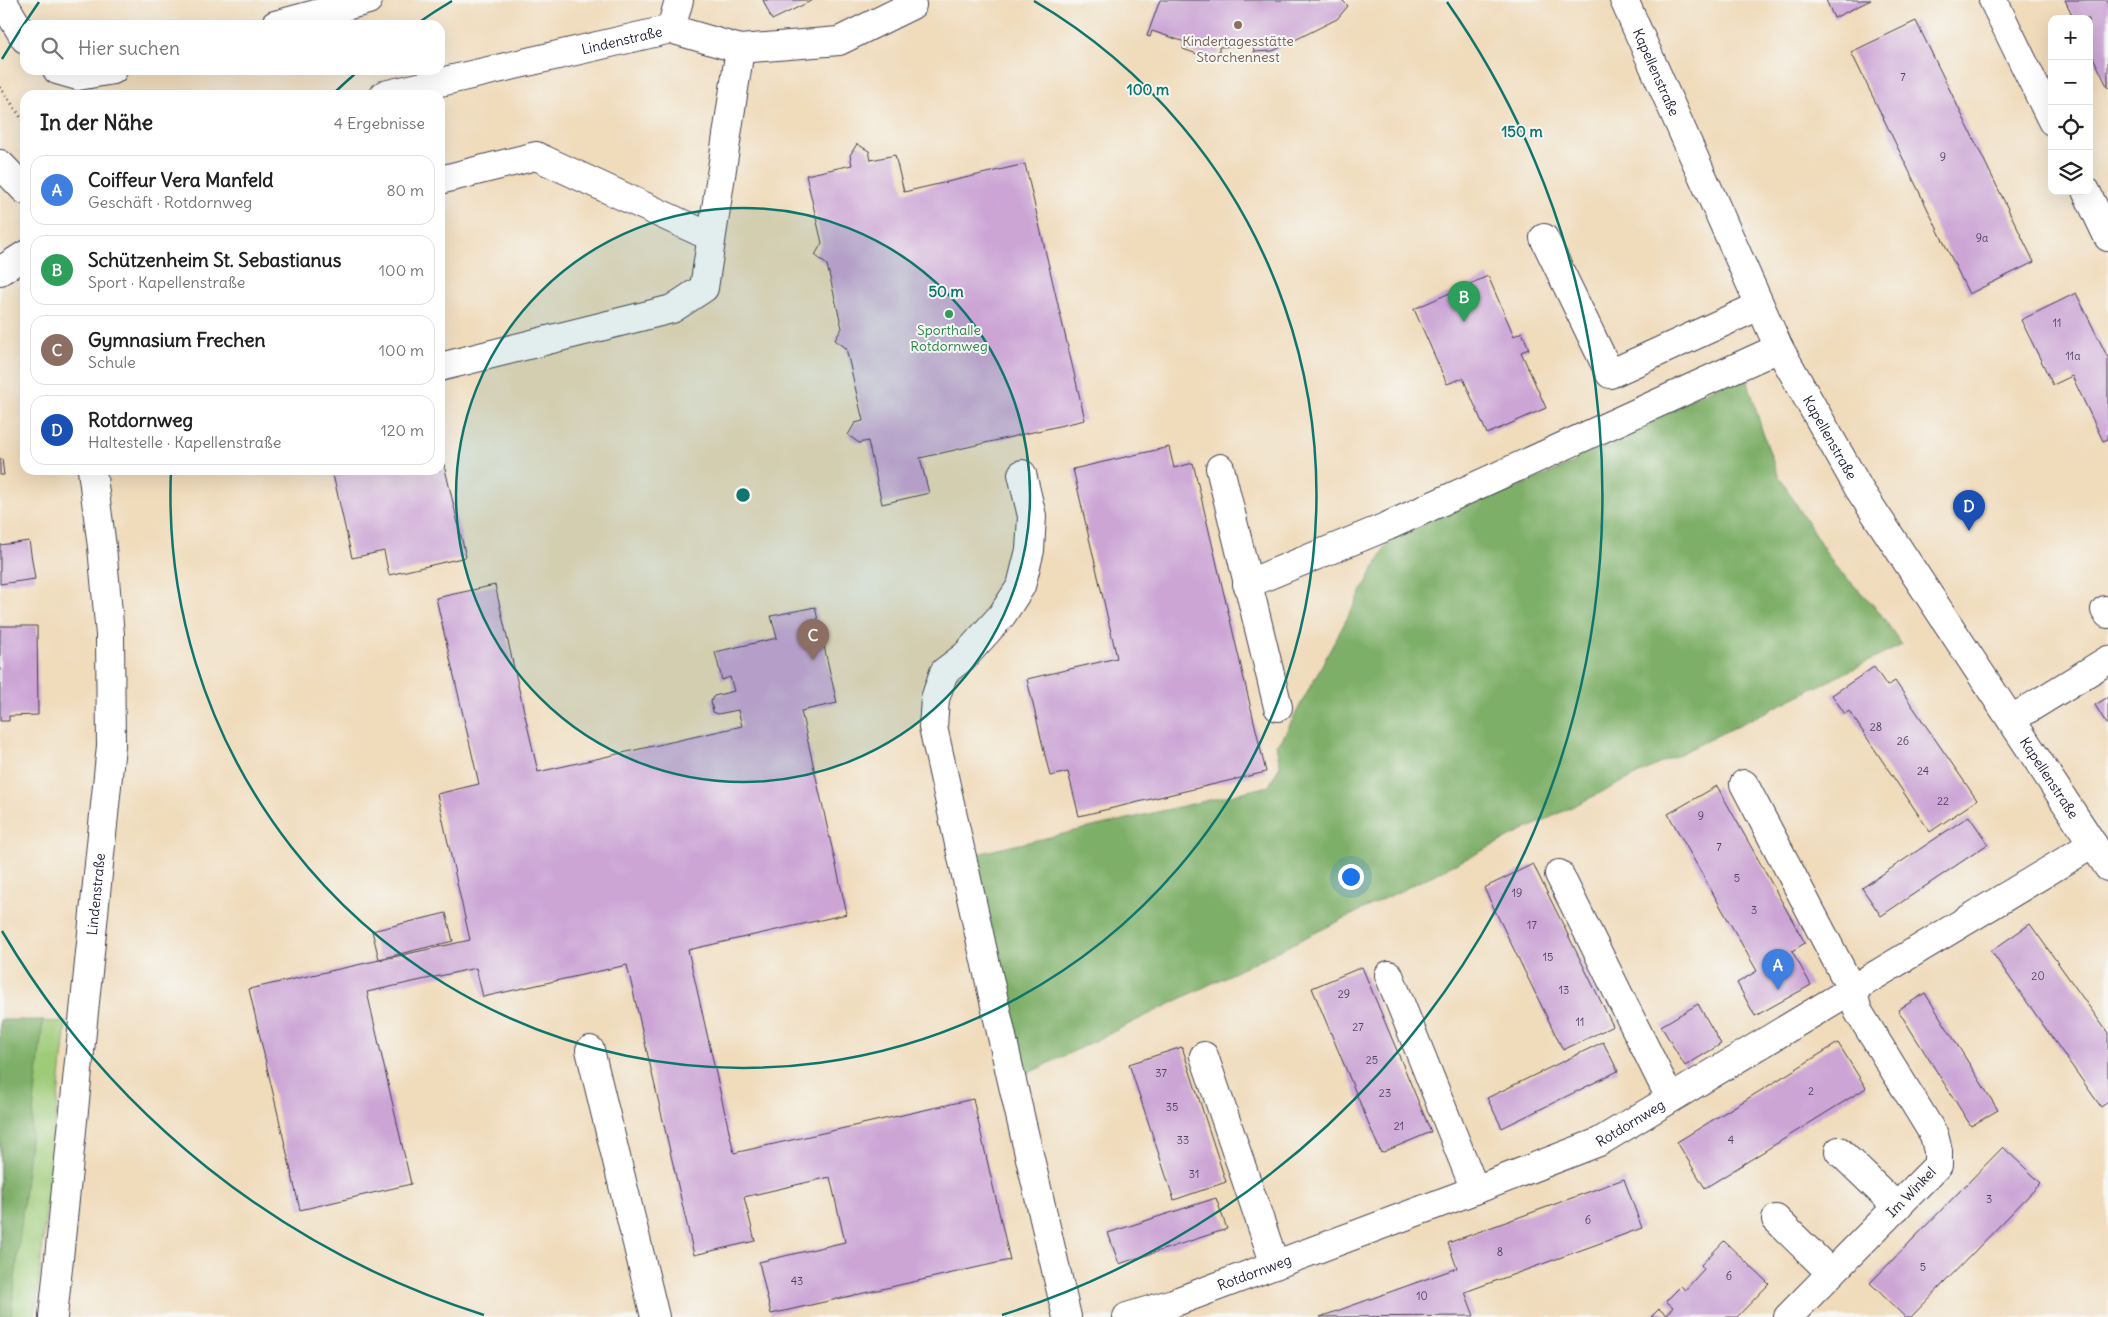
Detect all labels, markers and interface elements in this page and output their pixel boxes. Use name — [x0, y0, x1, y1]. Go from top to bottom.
map controls — [2048, 15, 2093, 195]
button: + — [2048, 15, 2093, 60]
marker: Kindertagesstätte Storchennest — [1232, 19, 1244, 31]
search box — [20, 20, 445, 75]
street label: Lindenstraße — [580, 22, 664, 58]
street label: Kapellenstraße — [1629, 26, 1683, 119]
place label: Kindertagesstätte Storchennest — [1182, 32, 1294, 66]
icon: search — [38, 34, 66, 62]
text: Hier suchen — [78, 36, 180, 60]
button: − — [2048, 60, 2093, 105]
house number: 7 — [1900, 70, 1906, 84]
text: 100 m — [1127, 80, 1169, 99]
button: locate — [2048, 105, 2093, 150]
text: In der Nähe — [40, 109, 153, 136]
text: 4 Ergebnisse — [334, 113, 425, 133]
text: 150 m — [1501, 122, 1543, 141]
house number: 9 — [1940, 150, 1946, 164]
button: layers — [2048, 150, 2093, 195]
text: Coiffeur Vera Manfeld — [88, 168, 274, 192]
text: A — [52, 180, 62, 200]
text: 80 m — [386, 180, 424, 200]
text: Geschäft · Rotdornweg — [88, 192, 252, 212]
house number: 9a — [1976, 231, 1988, 245]
text: Schützenheim St. Sebastianus — [88, 248, 341, 272]
text: B — [52, 260, 62, 280]
text: 100 m — [379, 260, 424, 280]
text: Sport · Kapellenstraße — [88, 272, 245, 292]
pin: B — [1448, 281, 1480, 322]
text: 50 m — [928, 282, 964, 301]
marker: Sporthalle Rotdornweg — [943, 308, 955, 320]
house number: 11 — [2053, 316, 2061, 330]
place label: Sporthalle Rotdornweg — [910, 321, 988, 355]
text: Gymnasium Frechen — [88, 328, 265, 352]
text: C — [52, 340, 62, 360]
text: 100 m — [379, 340, 424, 360]
house number: 11a — [2065, 349, 2081, 363]
text: Schule — [88, 352, 136, 372]
street label: Kapellenstraße — [1799, 392, 1861, 483]
text: Rotdornweg — [88, 408, 193, 432]
text: D — [51, 420, 63, 440]
text: 120 m — [381, 420, 424, 440]
text: Haltestelle · Kapellenstraße — [88, 432, 281, 452]
centre of rings — [734, 486, 752, 504]
pin: D — [1953, 490, 1985, 531]
pin: C — [797, 619, 829, 660]
house number: 28 — [1870, 720, 1882, 734]
house number: 26 — [1897, 734, 1909, 748]
street label: Kapellenstraße — [2016, 734, 2083, 822]
house number: 24 — [1917, 764, 1929, 778]
house number: 22 — [1937, 794, 1949, 808]
house number: 9 — [1698, 809, 1704, 823]
house number: 7 — [1716, 840, 1722, 854]
street label: Lindenstraße — [83, 852, 109, 936]
your location — [1338, 864, 1364, 890]
house number: 5 — [1734, 871, 1740, 885]
house number: 19 — [1512, 886, 1522, 900]
house number: 3 — [1751, 903, 1757, 917]
house number: 17 — [1527, 918, 1537, 932]
pin: A — [1762, 949, 1794, 990]
house number: 15 — [1543, 950, 1553, 964]
house number: 20 — [2031, 969, 2045, 983]
house number: 13 — [1559, 983, 1569, 997]
house number: 29 — [1338, 987, 1350, 1001]
house number: 11 — [1576, 1015, 1584, 1029]
house number: 27 — [1352, 1020, 1364, 1034]
house number: 25 — [1366, 1053, 1378, 1067]
house number: 37 — [1155, 1066, 1167, 1080]
house number: 2 — [1808, 1084, 1814, 1098]
house number: 23 — [1379, 1086, 1391, 1100]
street label: Rotdornweg — [1592, 1095, 1668, 1151]
house number: 35 — [1166, 1100, 1178, 1114]
house number: 21 — [1394, 1119, 1404, 1133]
house number: 33 — [1177, 1133, 1189, 1147]
house number: 4 — [1728, 1133, 1734, 1147]
street label: Im Winkel — [1883, 1163, 1939, 1221]
house number: 31 — [1189, 1167, 1199, 1181]
house number: 3 — [1986, 1192, 1992, 1206]
house number: 6 — [1585, 1213, 1591, 1227]
house number: 8 — [1497, 1245, 1503, 1259]
street label: Rotdornweg — [1215, 1251, 1294, 1295]
house number: 5 — [1920, 1260, 1926, 1274]
house number: 6 — [1726, 1269, 1732, 1283]
house number: 43 — [791, 1274, 803, 1288]
house number: 10 — [1416, 1289, 1428, 1303]

